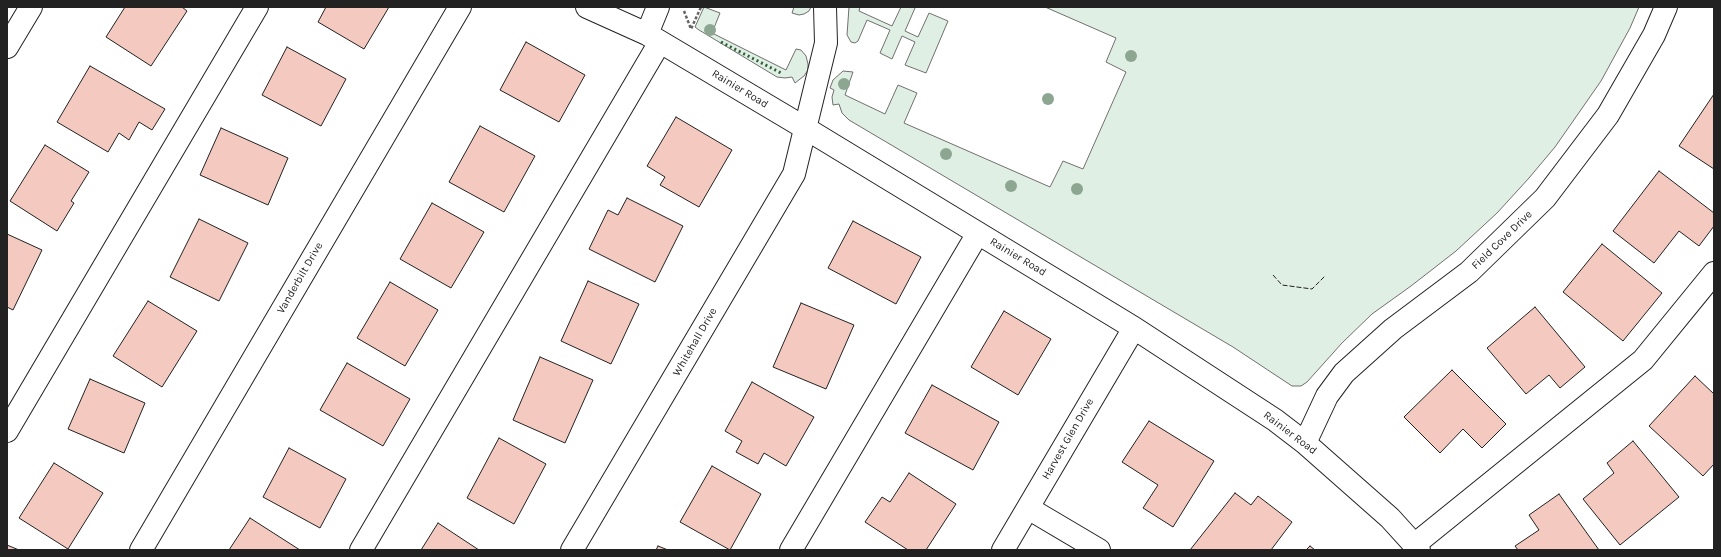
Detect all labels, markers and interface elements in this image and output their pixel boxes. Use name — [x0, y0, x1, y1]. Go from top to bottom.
street label: Rainier Road — [709, 67, 771, 111]
street label: Field Cove Drive — [1469, 208, 1535, 272]
street label: Rainier Road — [987, 235, 1049, 279]
street label: Vanderbilt Drive — [274, 240, 326, 316]
street label: Whitehall Drive — [670, 305, 720, 379]
street label: Harvest Glen Drive — [1039, 396, 1097, 482]
street label: Rainier Road — [1261, 409, 1319, 457]

